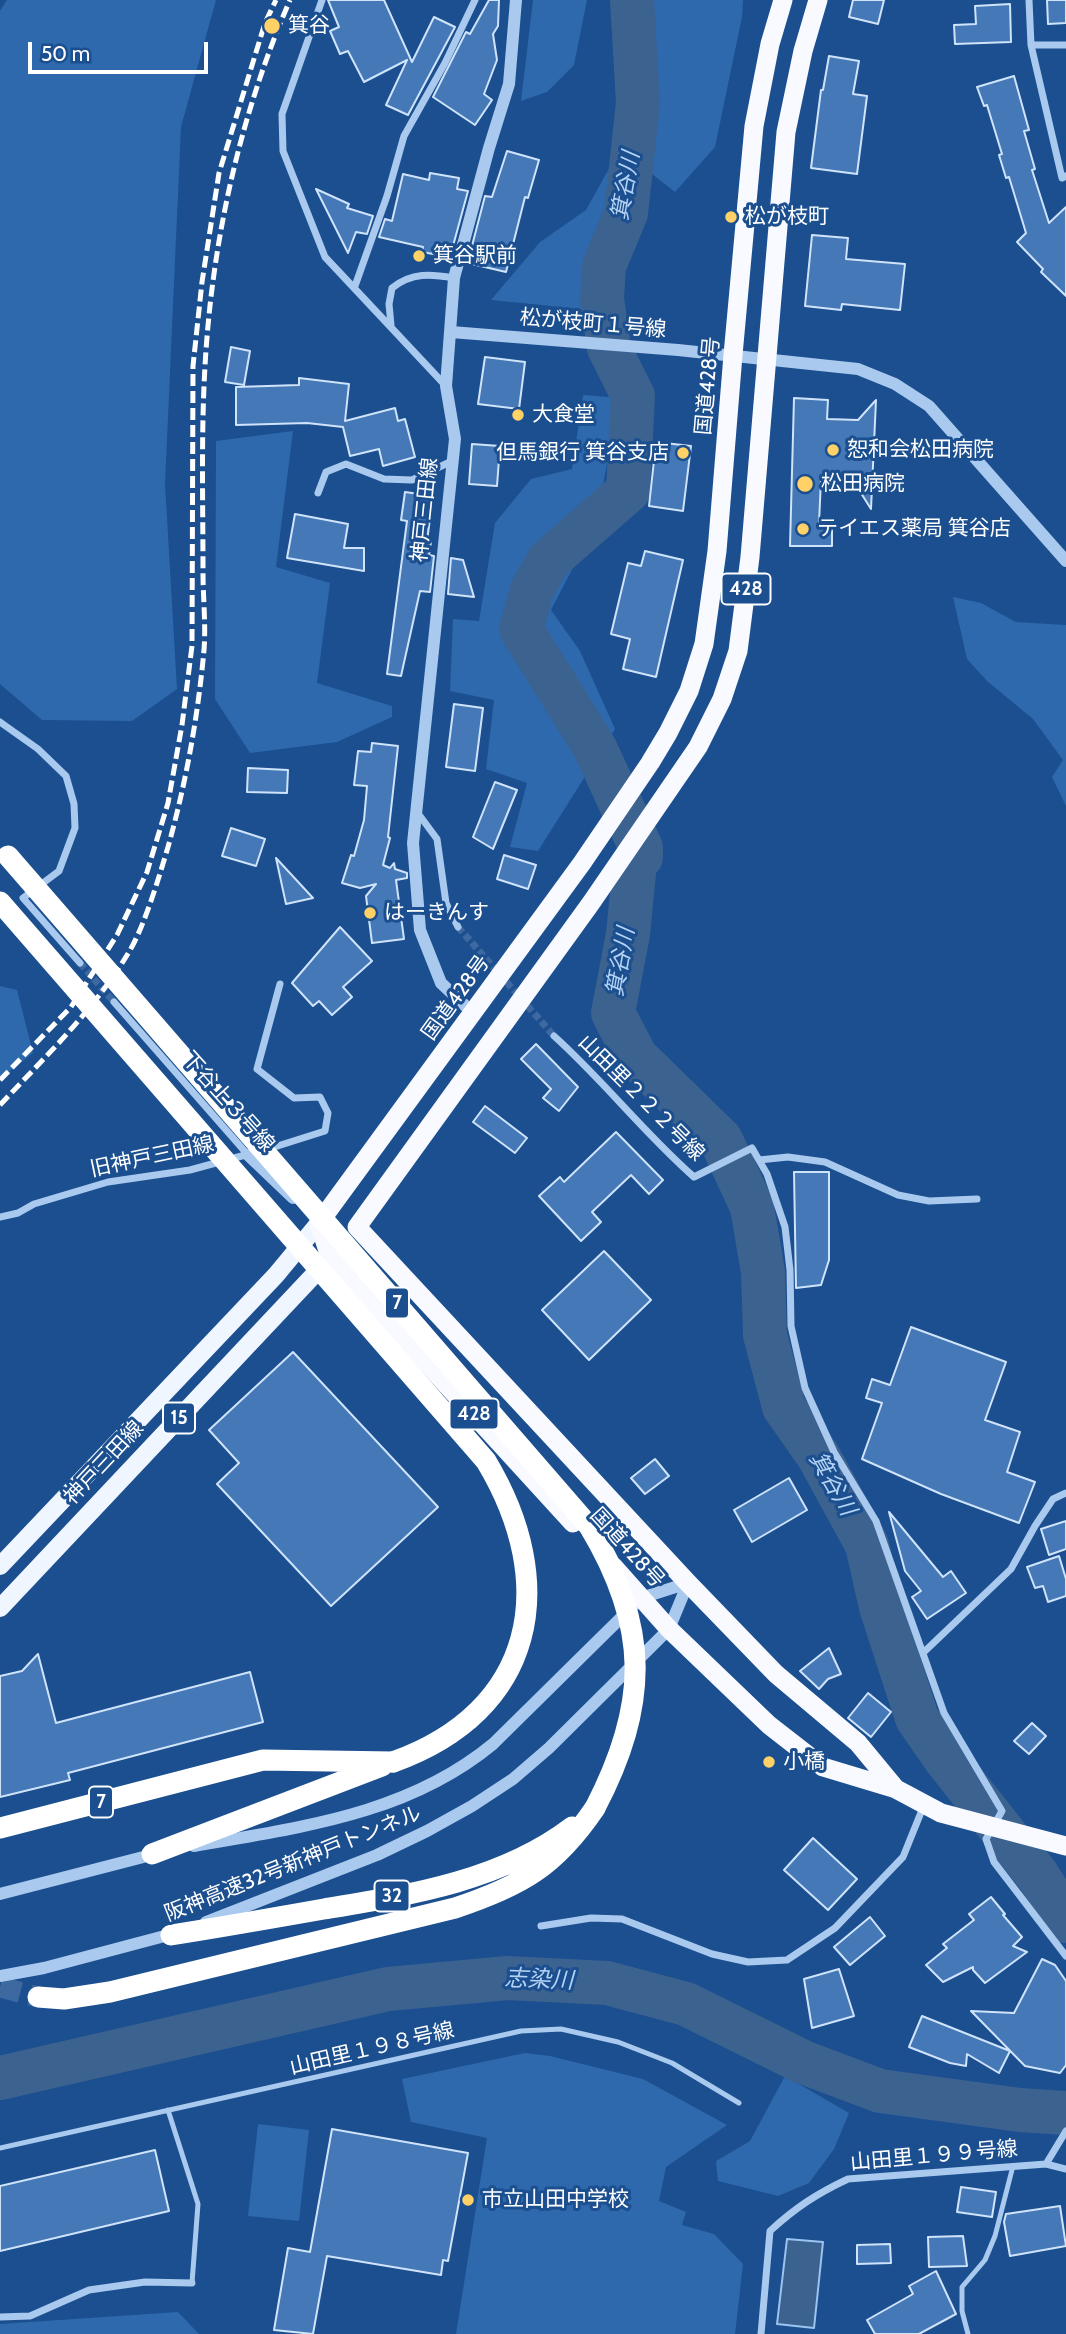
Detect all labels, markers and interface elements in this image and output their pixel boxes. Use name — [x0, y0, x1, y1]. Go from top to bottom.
place label: 箕谷 — [288, 13, 330, 39]
marker: 箕谷 — [262, 16, 282, 36]
scale bar — [32, 28, 212, 72]
text: 50 m — [41, 41, 90, 66]
water label: 箕谷川 — [606, 150, 646, 222]
place label: 松が枝町 — [745, 204, 829, 230]
marker: 松が枝町 — [723, 209, 739, 225]
place label: 箕谷駅前 — [433, 243, 517, 269]
marker: 箕谷駅前 — [411, 248, 427, 264]
street label: 松が枝町１号線 — [519, 305, 667, 343]
street label: 国道428号 — [691, 336, 725, 436]
place label: 大食堂 — [532, 402, 595, 428]
marker: 大食堂 — [510, 407, 526, 423]
place label: 恕和会松田病院 — [847, 437, 994, 463]
place label: 但馬銀行 箕谷支店 — [496, 440, 669, 466]
marker: 恕和会松田病院 — [825, 442, 841, 458]
marker: 但馬銀行 箕谷支店 — [675, 445, 691, 461]
street label: 神戸三田線 — [407, 456, 443, 564]
place label: 松田病院 — [821, 471, 905, 497]
marker: 松田病院 — [795, 474, 815, 494]
place label: テイエス薬局 箕谷店 — [817, 516, 1011, 542]
marker: テイエス薬局 箕谷店 — [795, 521, 811, 537]
road number: 428 — [722, 574, 770, 604]
place label: はーきんす — [384, 900, 489, 926]
marker: はーきんす — [362, 905, 378, 921]
water label: 箕谷川 — [601, 926, 641, 998]
street label: 国道428号 — [417, 951, 495, 1045]
street label: 山田里２２２号線 — [573, 1030, 709, 1166]
street label: 下谷上３号線 — [176, 1047, 280, 1157]
street label: 旧神戸三田線 — [88, 1132, 216, 1182]
road number: 7 — [385, 1288, 409, 1318]
road number: 428 — [449, 1398, 498, 1430]
road number: 15 — [163, 1402, 195, 1434]
street label: 神戸三田線 — [59, 1416, 149, 1510]
water label: 箕谷川 — [803, 1447, 861, 1521]
street label: 国道428号 — [585, 1503, 669, 1593]
place label: 小橋 — [783, 1749, 825, 1775]
marker: 小橋 — [761, 1754, 777, 1770]
road number: 7 — [89, 1786, 113, 1818]
street label: 阪神高速32号新神戸トンネル — [161, 1801, 425, 1927]
road number: 32 — [374, 1880, 410, 1912]
water label: 志染川 — [504, 1965, 574, 1995]
street label: 山田里１９８号線 — [287, 2018, 457, 2080]
street label: 山田里１９９号線 — [849, 2136, 1019, 2176]
place label: 市立山田中学校 — [482, 2187, 629, 2213]
marker: 市立山田中学校 — [460, 2192, 476, 2208]

